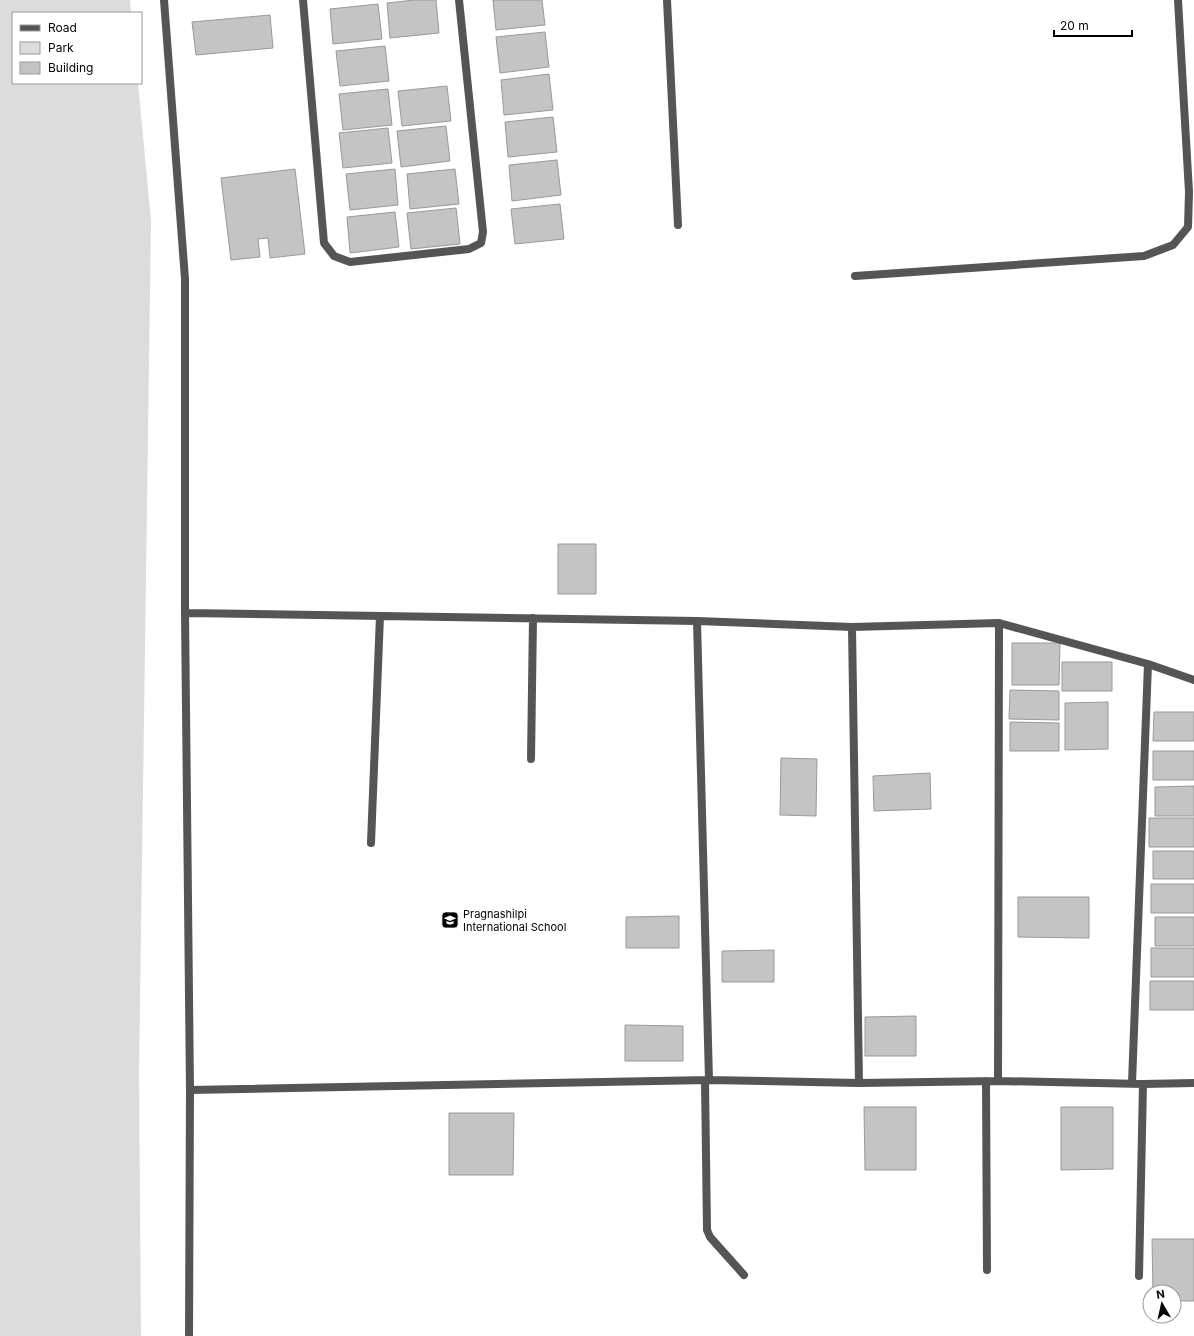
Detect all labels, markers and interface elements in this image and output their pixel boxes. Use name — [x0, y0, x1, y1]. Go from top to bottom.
legend — [12, 12, 142, 84]
scale bar — [1054, 12, 1132, 38]
text: 20 m — [1060, 18, 1089, 33]
text: Road — [48, 20, 77, 35]
text: Park — [48, 40, 74, 55]
text: Building — [48, 60, 93, 75]
place label: Pragnashilpi International School — [463, 907, 566, 934]
school or university icon: Pragnashilpi International School — [440, 910, 460, 930]
north arrow — [1142, 1284, 1182, 1324]
text: N — [1155, 1287, 1166, 1302]

